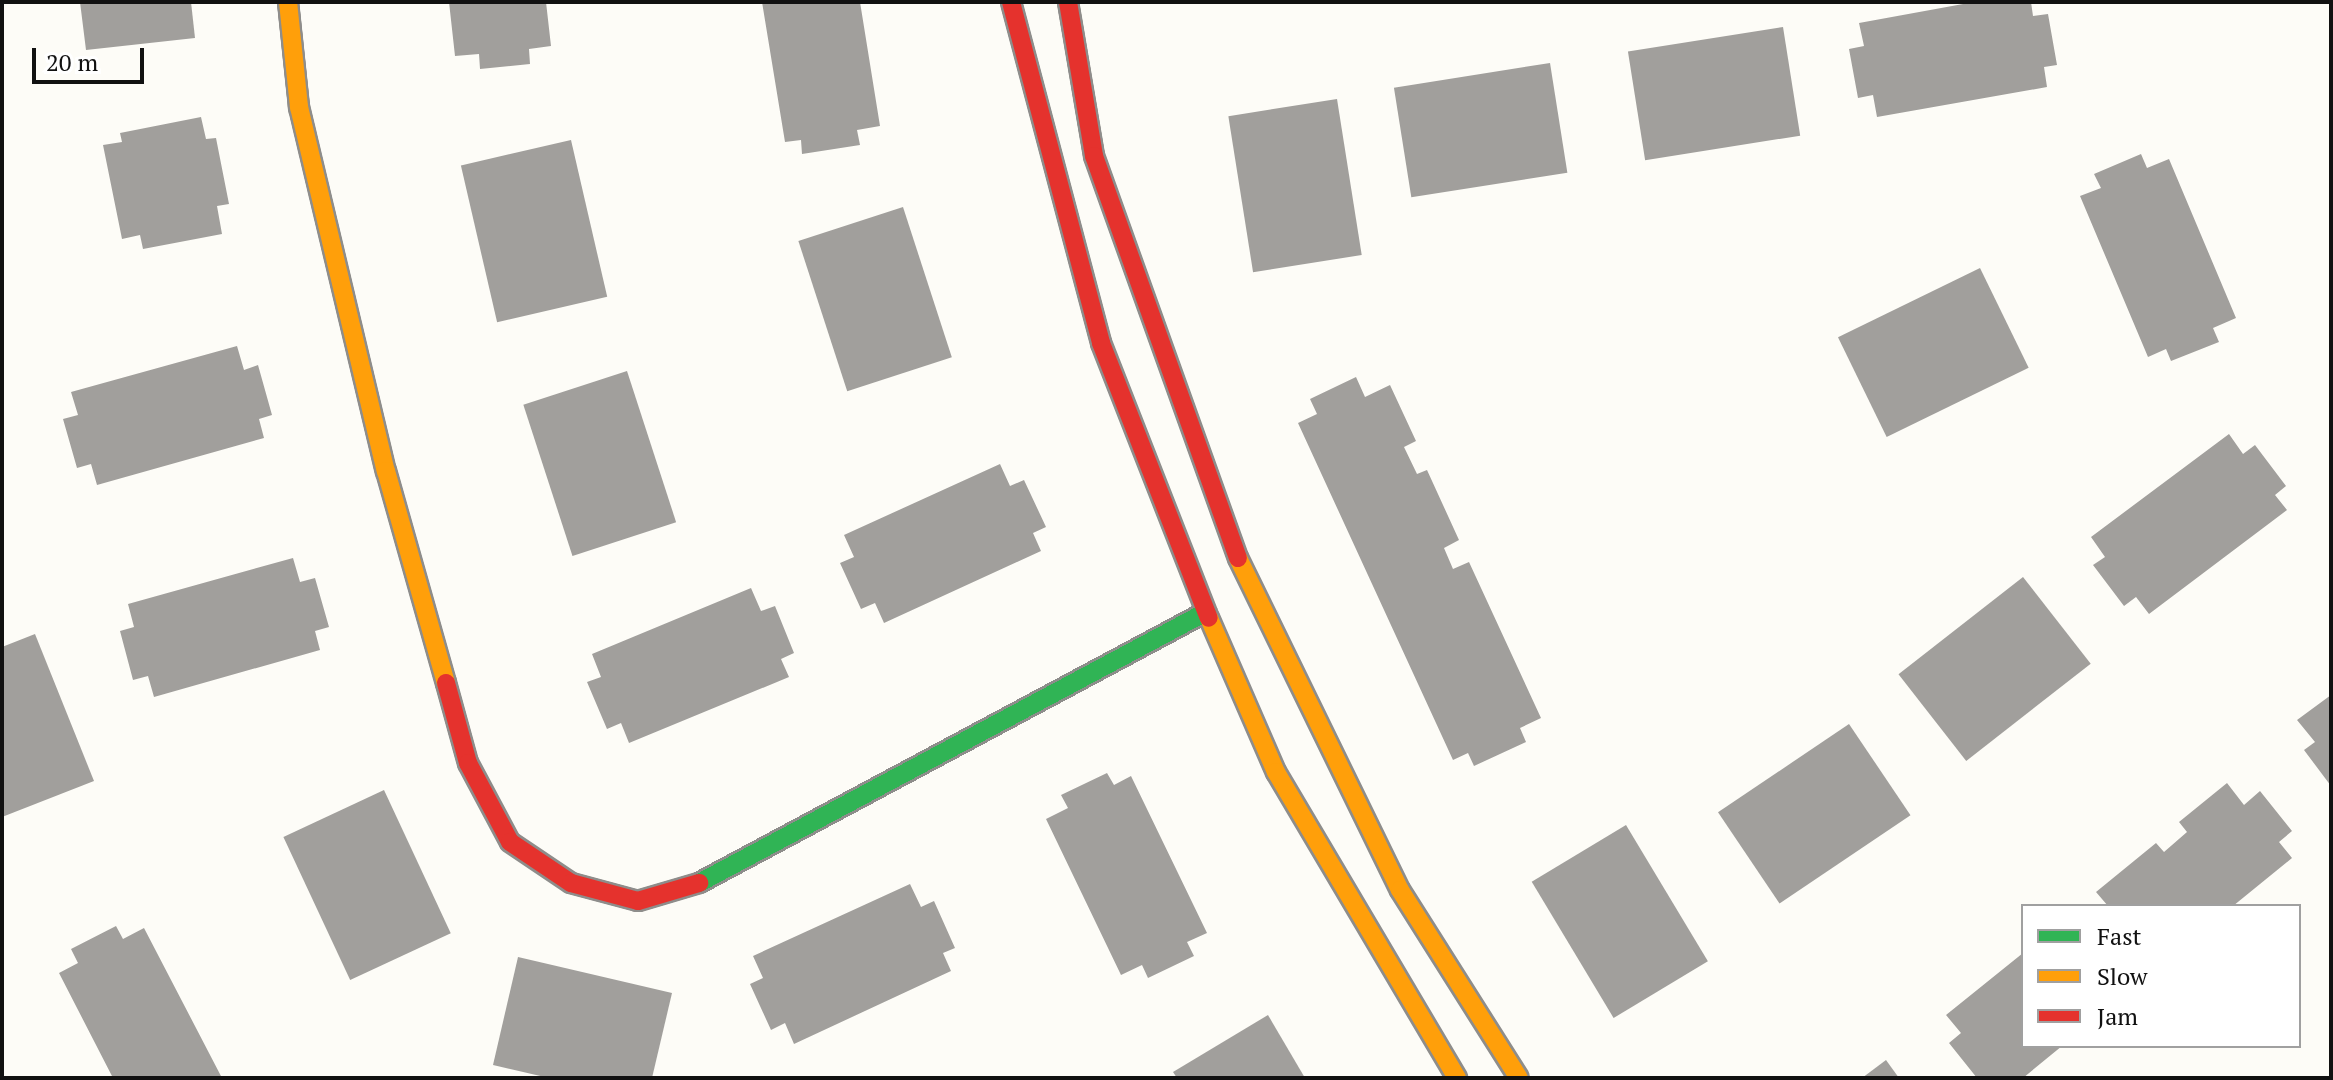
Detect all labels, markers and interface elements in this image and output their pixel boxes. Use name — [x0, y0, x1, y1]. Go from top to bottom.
scale bar — [36, 32, 148, 82]
text: 20 m — [46, 46, 98, 78]
legend — [2021, 904, 2301, 1048]
text: Fast — [2097, 920, 2141, 952]
text: Slow — [2097, 960, 2148, 992]
text: Jam — [2097, 1000, 2138, 1032]

